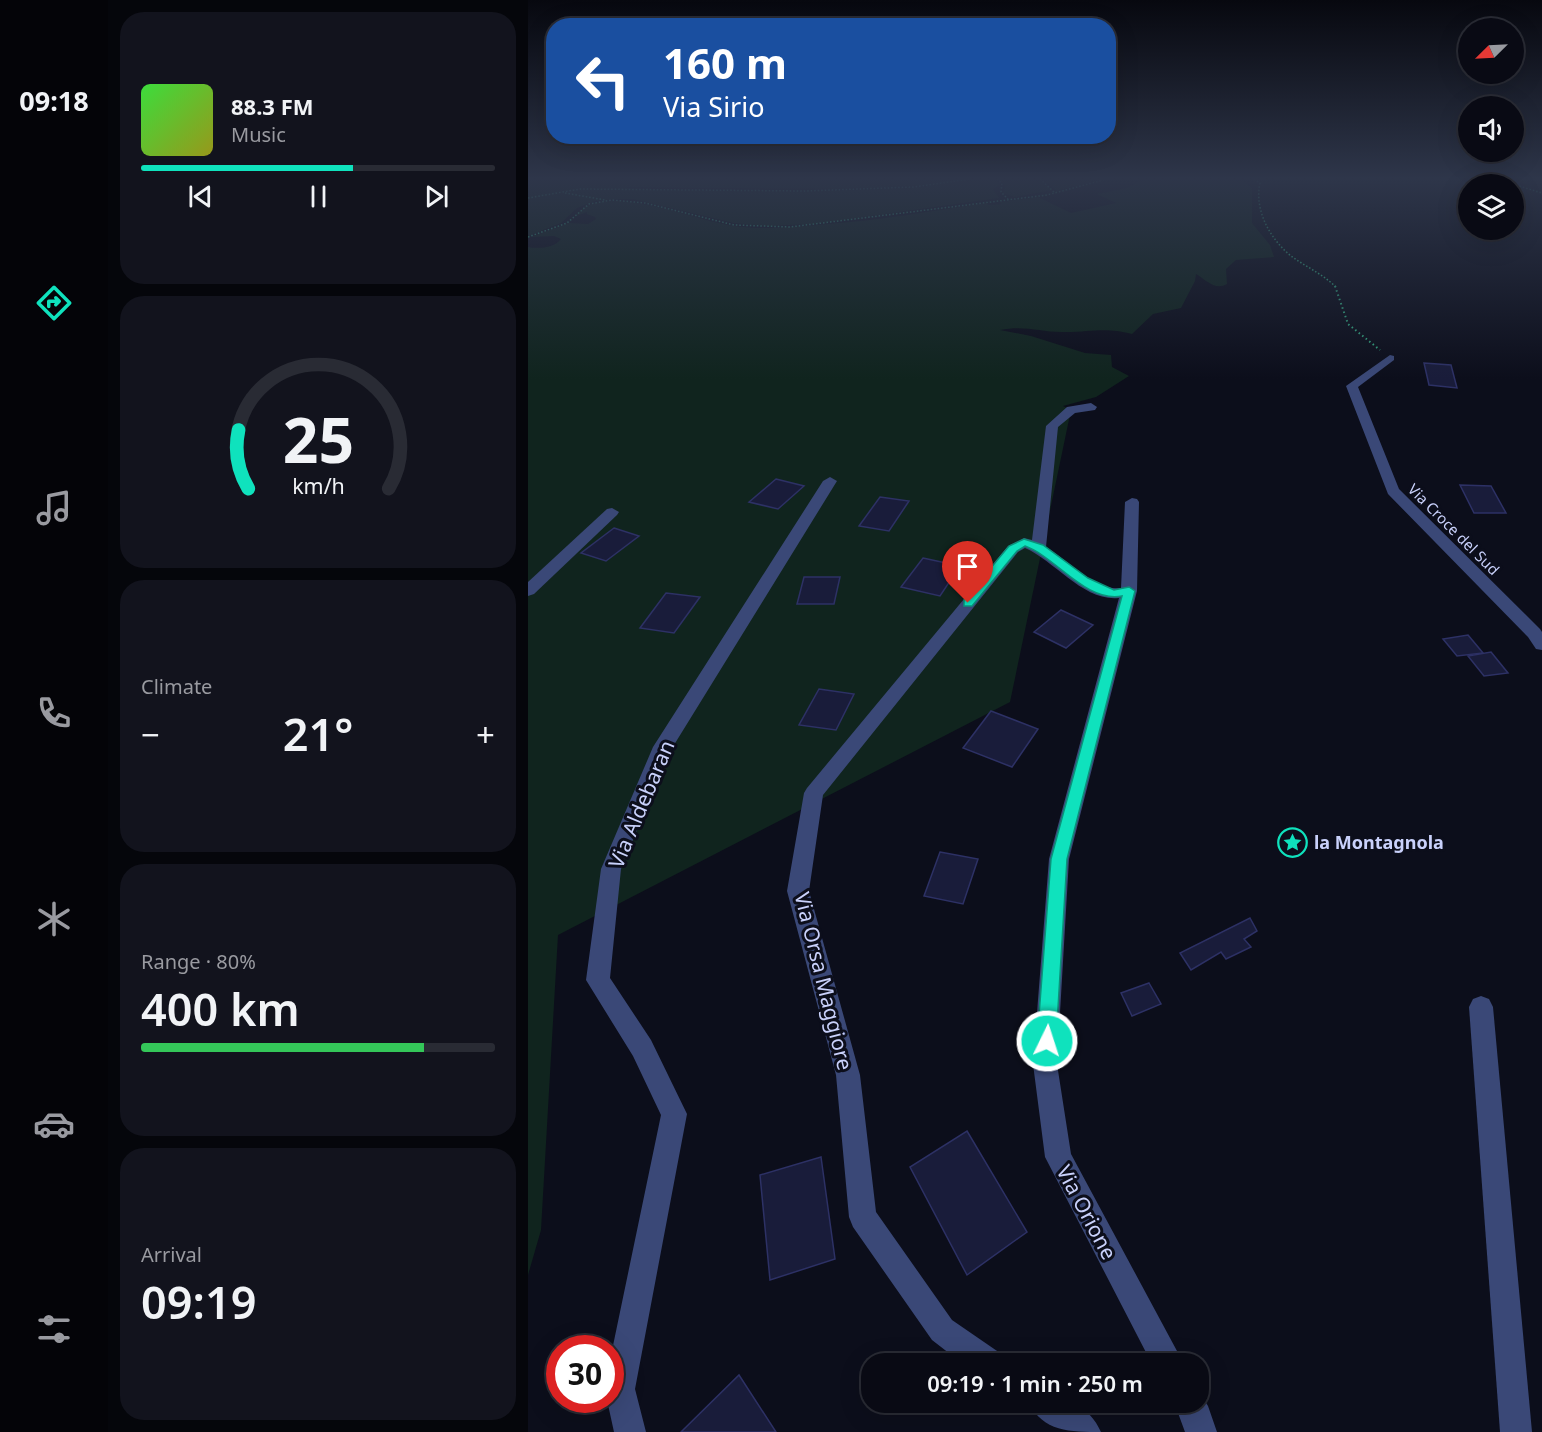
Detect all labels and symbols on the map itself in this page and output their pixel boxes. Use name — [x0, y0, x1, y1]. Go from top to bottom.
north arrow — [1458, 18, 1524, 84]
street label: Via Croce del Sud — [1404, 479, 1504, 579]
pin — [942, 541, 993, 603]
street label: Via Aldebaran — [601, 736, 681, 872]
place icon: la Montagnola — [1277, 826, 1309, 858]
place label: la Montagnola — [1314, 830, 1444, 854]
street label: Via Orsa Maggiore — [788, 889, 860, 1073]
position arrow — [1015, 1009, 1079, 1073]
street label: Via Orione — [1050, 1160, 1124, 1264]
speed limit sign: 30 — [546, 1335, 624, 1413]

